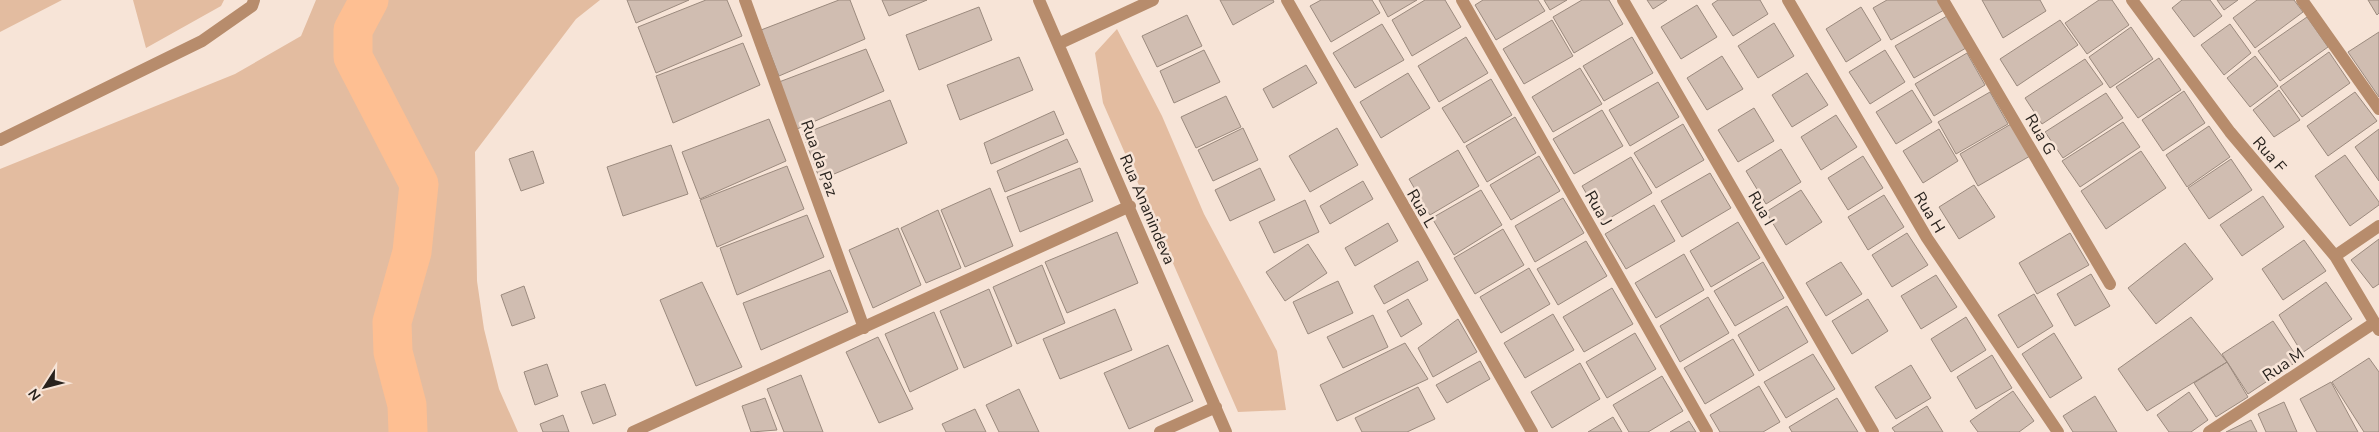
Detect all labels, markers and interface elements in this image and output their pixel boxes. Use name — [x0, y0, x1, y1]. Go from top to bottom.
street label: Rua G — [2020, 110, 2061, 159]
street label: Rua da Paz — [795, 117, 843, 200]
street label: Rua F — [2247, 132, 2291, 178]
street label: Rua Ananindeva — [1114, 151, 1180, 268]
street label: Rua L — [1401, 185, 1441, 232]
street label: Rua J — [1579, 187, 1617, 230]
street label: Rua I — [1743, 187, 1780, 230]
street label: Rua H — [1908, 188, 1950, 237]
street label: Rua M — [2258, 343, 2309, 387]
north arrow — [20, 362, 70, 412]
text: N — [24, 385, 46, 404]

